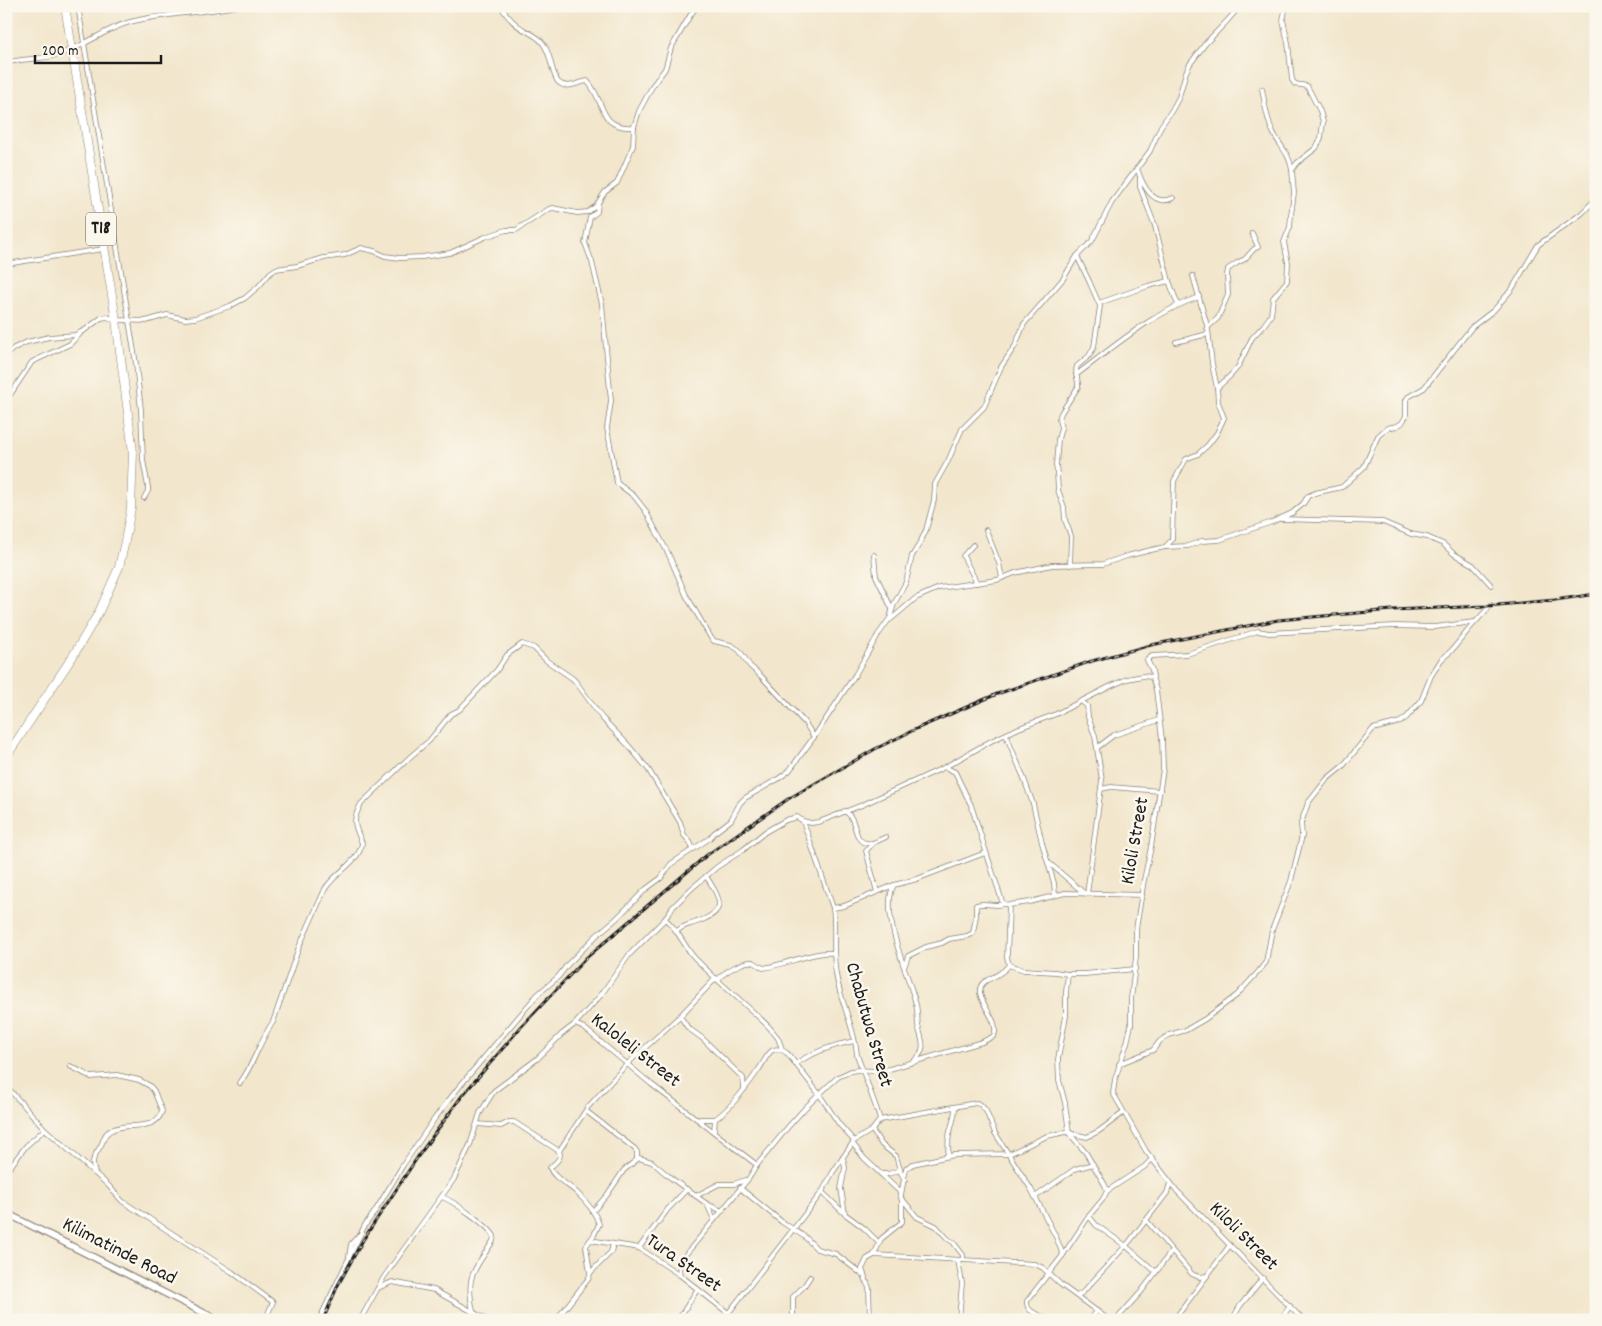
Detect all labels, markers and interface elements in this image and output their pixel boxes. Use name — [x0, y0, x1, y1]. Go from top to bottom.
scale bar — [35, 32, 161, 64]
text: 200 m — [42, 41, 79, 63]
road number: T18 — [86, 212, 116, 245]
street label: Kiloli Street — [1115, 795, 1157, 887]
street label: Chabutwa Street — [837, 959, 899, 1091]
street label: Kaloleli Street — [584, 1007, 686, 1095]
street label: Kiloli Street — [1202, 1196, 1284, 1278]
street label: Kilimatinde Road — [57, 1211, 181, 1293]
street label: Tura Street — [639, 1228, 727, 1300]

